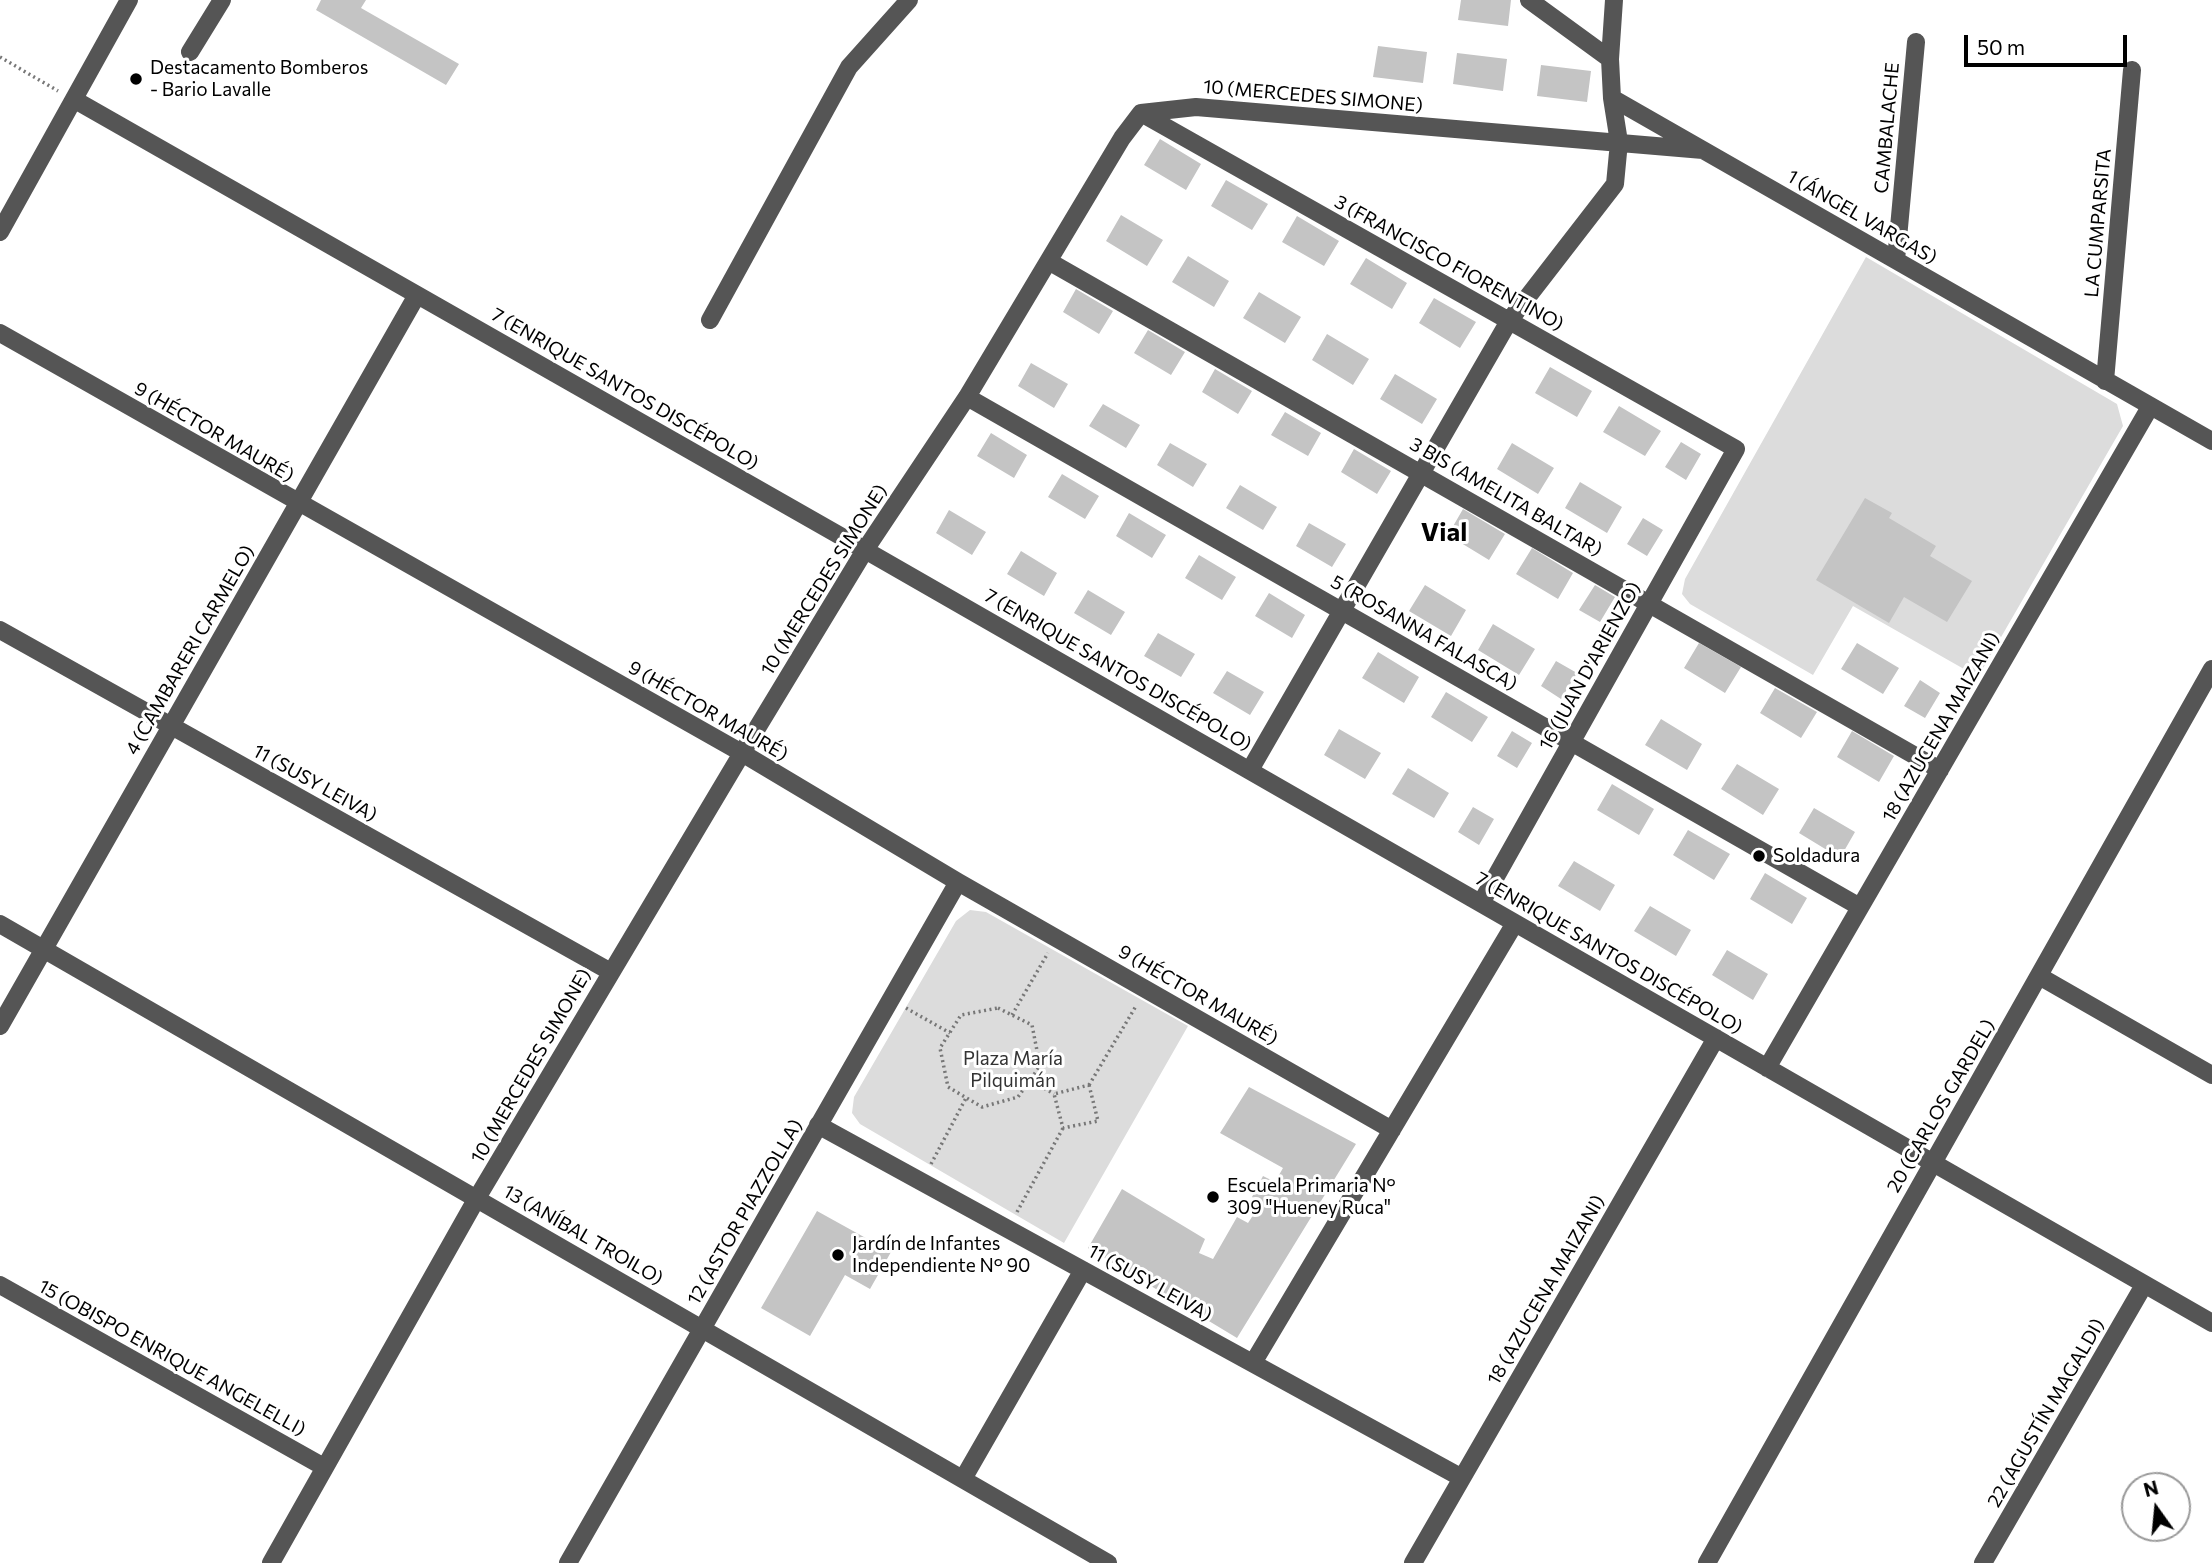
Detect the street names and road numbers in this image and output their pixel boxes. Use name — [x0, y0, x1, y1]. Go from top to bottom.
street label: CAMBALACHE — [1870, 61, 1904, 195]
street label: 10 (MERCEDES SIMONE) — [1202, 75, 1424, 117]
street label: LA CUMPARSITA — [2080, 148, 2116, 298]
street label: 1 (ÁNGEL VARGAS) — [1783, 165, 1941, 269]
street label: 3 (FRANCISCO FIORENTINO) — [1330, 190, 1568, 336]
street label: 7 (ENRIQUE SANTOS DISCÉPOLO) — [488, 303, 762, 475]
street label: 9 (HÉCTOR MAURÉ) — [130, 377, 298, 487]
street label: 3 BIS (AMELITA BALTAR) — [1406, 433, 1606, 561]
street label: 10 (MERCEDES SIMONE) — [756, 480, 892, 680]
street label: 4 (CAMBARERI CARMELO) — [121, 541, 259, 759]
street label: 5 (ROSANNA FALASCA) — [1327, 570, 1521, 696]
street label: 16 (JUAN D'ARIENZO) — [1534, 578, 1646, 754]
street label: 7 (ENRIQUE SANTOS DISCÉPOLO) — [981, 584, 1255, 756]
street label: 18 (AZUCENA MAIZANI) — [1877, 628, 2005, 826]
street label: 9 (HÉCTOR MAURÉ) — [624, 656, 792, 766]
street label: 11 (SUSY LEIVA) — [249, 739, 381, 827]
street label: 7 (ENRIQUE SANTOS DISCÉPOLO) — [1472, 867, 1746, 1039]
street label: 9 (HÉCTOR MAURÉ) — [1114, 940, 1282, 1050]
street label: 10 (MERCEDES SIMONE) — [466, 965, 596, 1167]
street label: 20 (CARLOS GARDEL) — [1882, 1015, 2000, 1197]
street label: 12 (ASTOR PIAZZOLLA) — [683, 1115, 807, 1309]
street label: 13 (ANÍBAL TROILO) — [499, 1180, 667, 1290]
street label: 18 (AZUCENA MAIZANI) — [1482, 1191, 1610, 1389]
street label: 11 (SUSY LEIVA) — [1084, 1239, 1216, 1327]
street label: 15 (OBISPO ENRIQUE ANGELELLI) — [35, 1275, 309, 1441]
street label: 22 (AGUSTÍN MAGALDI) — [1983, 1315, 2109, 1511]

